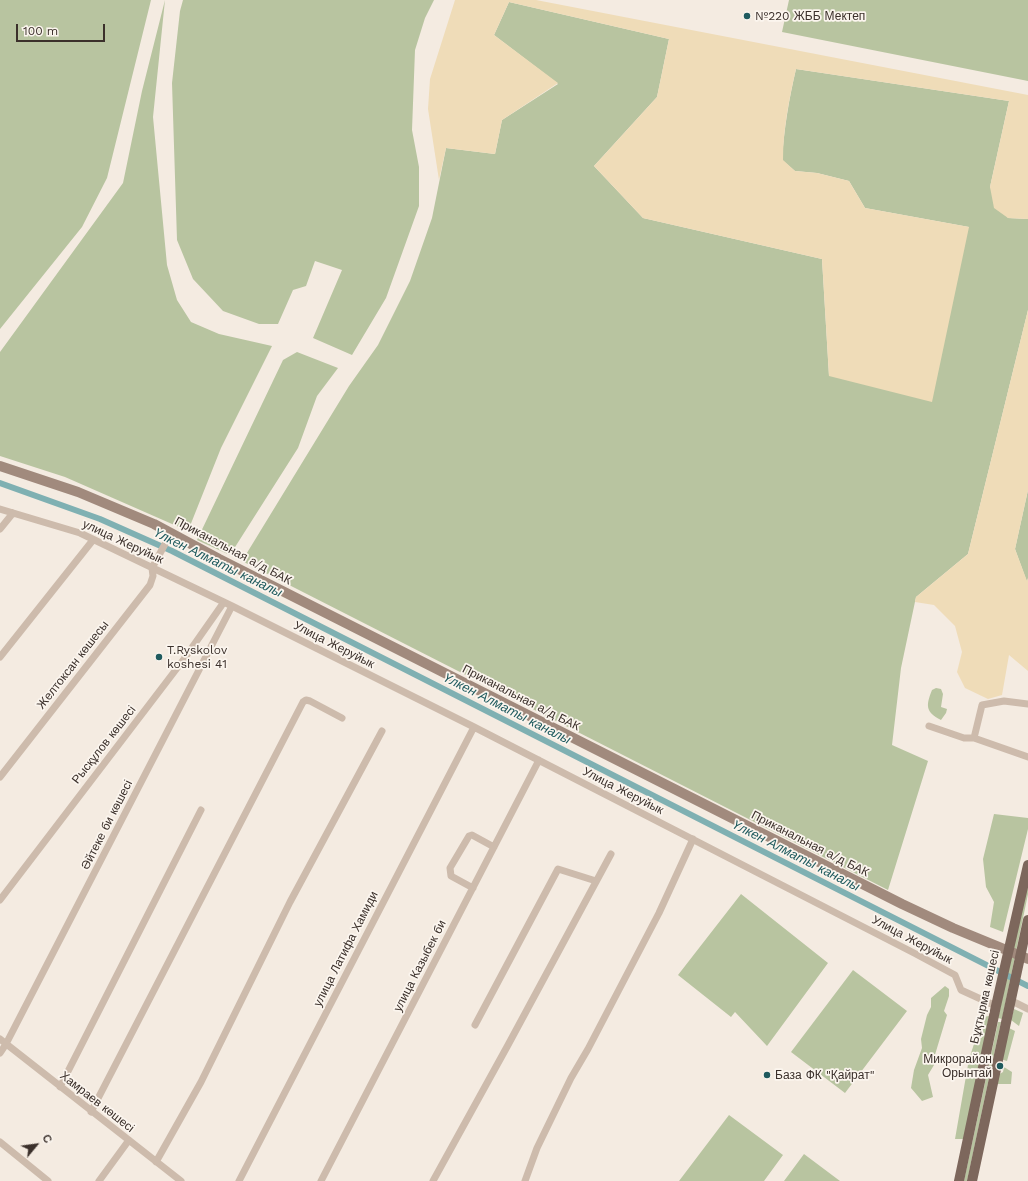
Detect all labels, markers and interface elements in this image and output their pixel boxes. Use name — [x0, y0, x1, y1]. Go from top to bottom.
place label: №220 ЖББ Мектеп — [755, 9, 865, 23]
marker: №220 ЖББ Мектеп — [742, 11, 752, 21]
scale bar — [18, 16, 107, 42]
text: 100 m — [23, 24, 58, 38]
street label: Приканальная а/д БАК — [172, 514, 294, 588]
street label: улица Жеруйык — [80, 517, 166, 567]
water label: Үлкен Алматы каналы — [151, 525, 285, 601]
street label: Желтоксан көшесы — [34, 618, 112, 712]
street label: Улица Жеруйык — [291, 618, 377, 672]
place label: T.Ryskolov koshesi 41 — [167, 643, 227, 671]
marker: T.Ryskolov koshesi 41 — [154, 652, 164, 662]
street label: Приканальная а/д БАК — [460, 662, 582, 734]
water label: Үлкен Алматы каналы — [441, 670, 573, 748]
street label: Рысқұлов көшесі — [69, 703, 139, 787]
street label: Улица Жеруйык — [580, 764, 666, 818]
street label: Әйтеке би көшесі — [78, 778, 136, 872]
street label: Приканальная а/д БАК — [749, 808, 871, 880]
water label: Үлкен Алматы каналы — [730, 817, 862, 895]
street label: улица Латифа Хамиди — [311, 889, 381, 1009]
street label: Улица Жеруйык — [869, 913, 955, 967]
street label: улица Казыбек би — [391, 918, 449, 1014]
street label: Бұқтырма көшесі — [967, 949, 1003, 1045]
place label: Микрорайон Орынтай — [923, 1052, 992, 1080]
marker: Микрорайон Орынтай — [995, 1061, 1005, 1071]
place label: База ФК "Қайрат" — [775, 1068, 875, 1082]
street label: Хамраев көшесі — [57, 1069, 137, 1135]
marker: База ФК "Қайрат" — [762, 1070, 772, 1080]
north arrow — [16, 1125, 56, 1165]
text: С — [39, 1132, 55, 1146]

